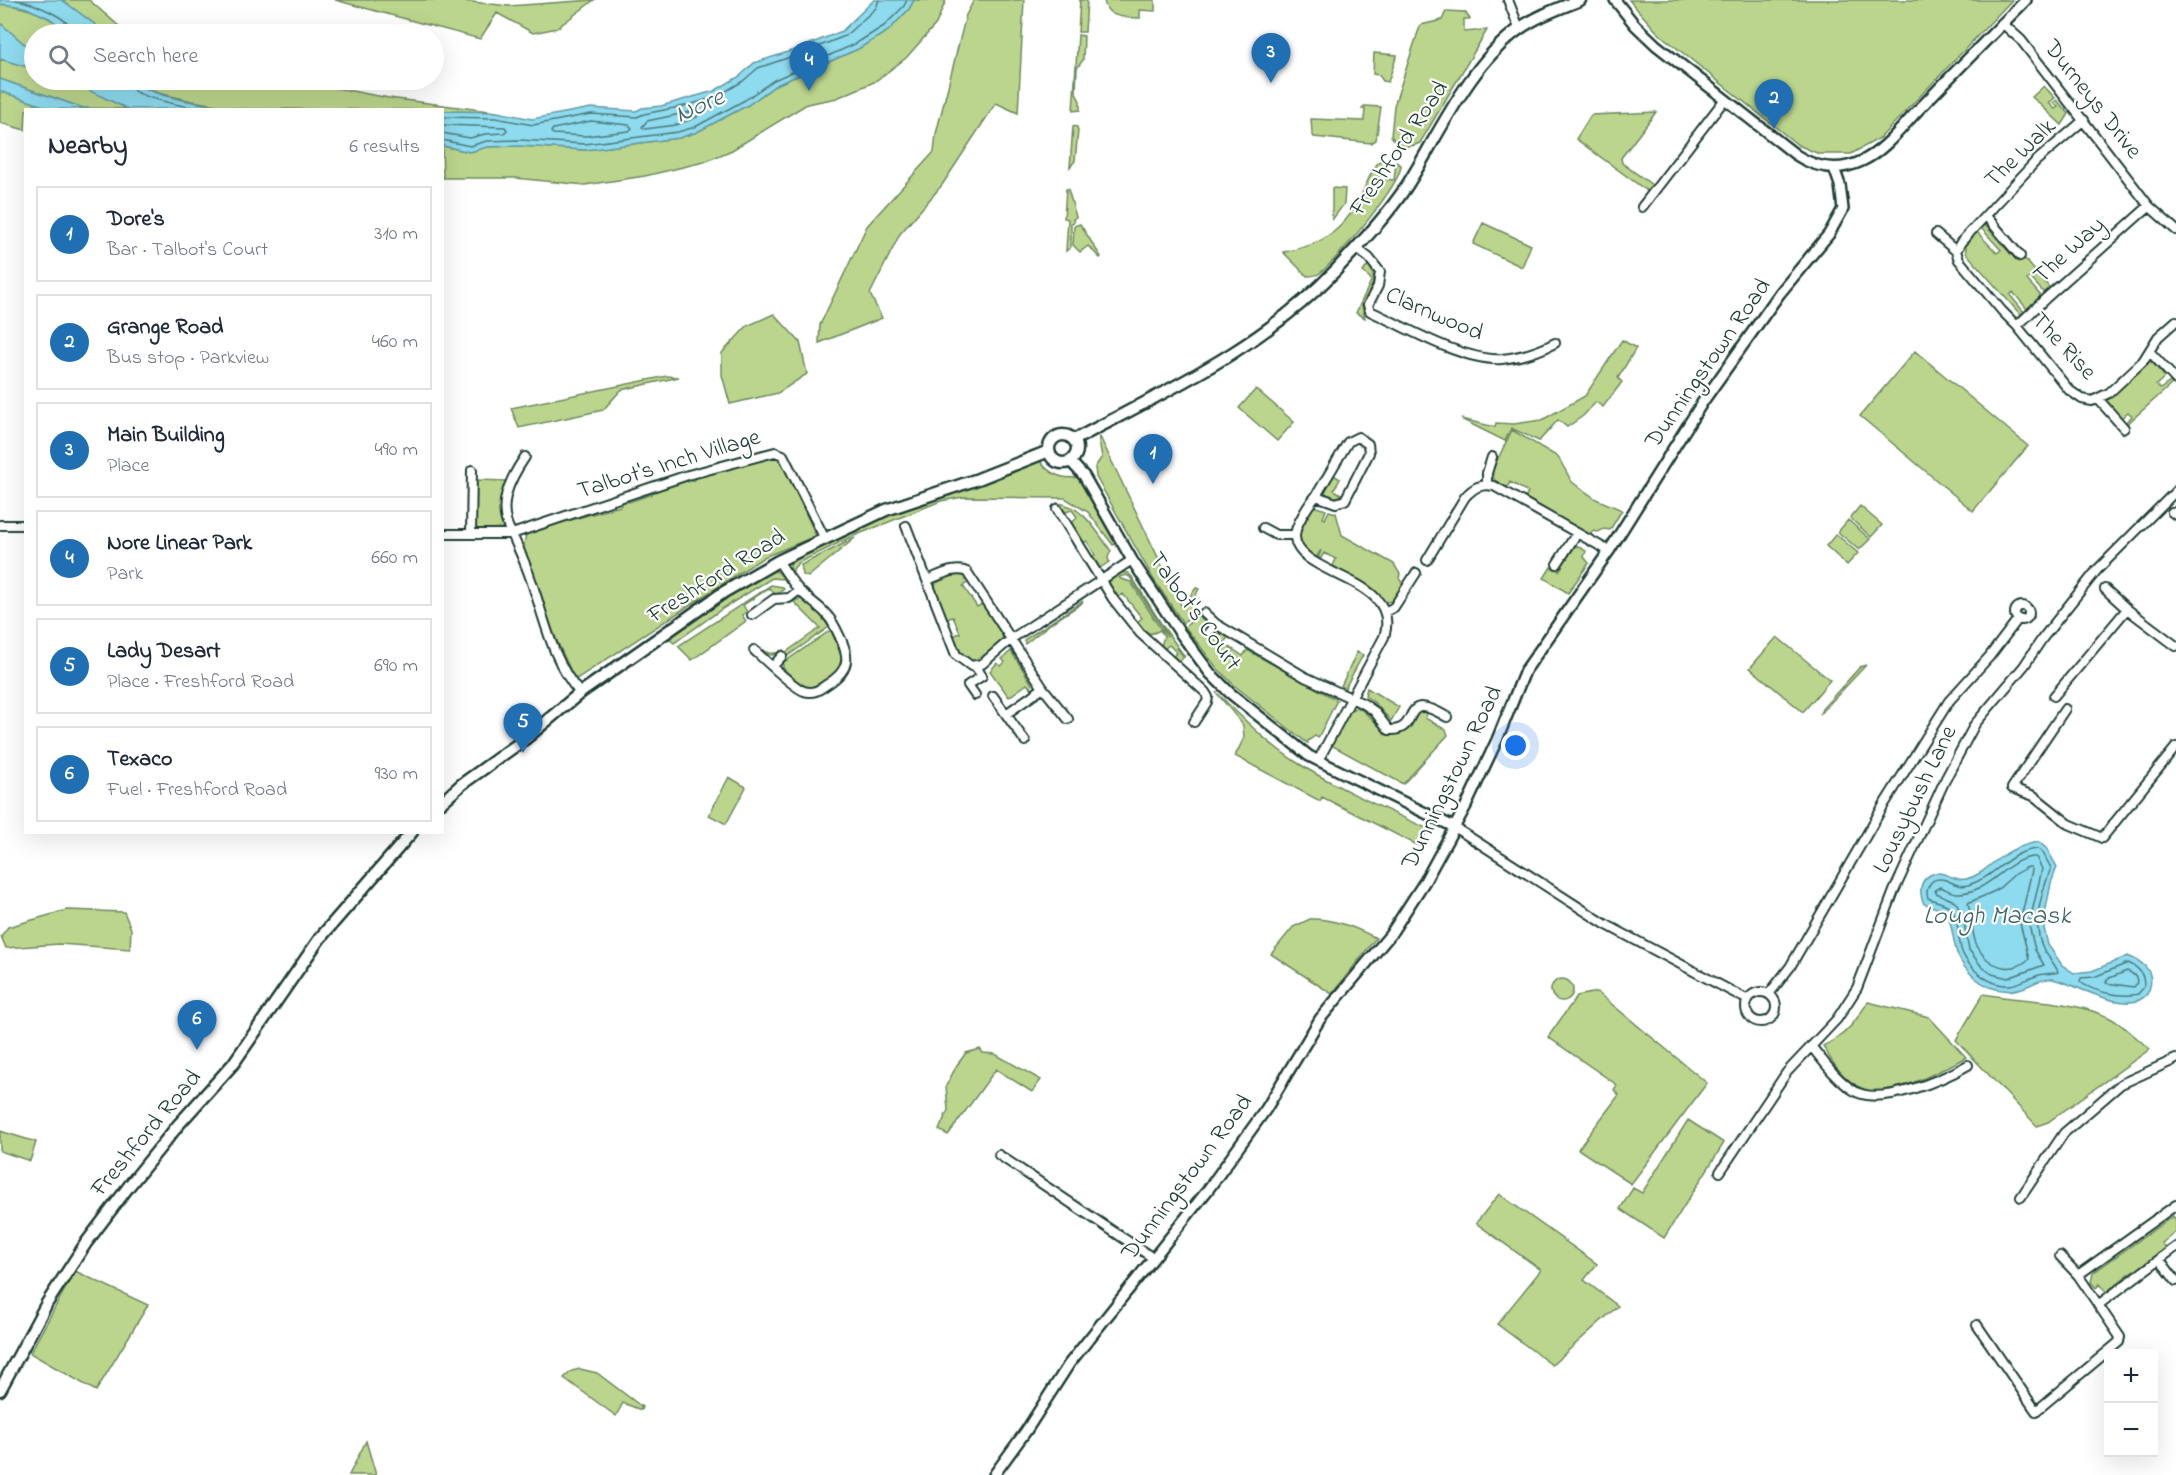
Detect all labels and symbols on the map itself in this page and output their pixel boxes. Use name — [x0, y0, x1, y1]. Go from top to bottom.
street label: Durneys Drive — [2033, 32, 2150, 168]
pin: 3 — [1252, 34, 1290, 83]
pin: 4 — [790, 42, 828, 91]
street label: Freshford Road — [1341, 74, 1459, 225]
water label: Nore — [669, 79, 732, 135]
pin: 2 — [1754, 80, 1794, 129]
street label: The Walk — [1977, 111, 2065, 197]
street label: The Way — [2026, 209, 2115, 294]
street label: Dunningstown Road — [1637, 271, 1781, 457]
street label: Clarnwood — [1380, 279, 1489, 352]
street label: The Rise — [2022, 305, 2104, 389]
street label: Talbot's Inch Village — [573, 420, 765, 509]
pin: 1 — [1134, 434, 1172, 484]
street label: Freshford Road — [640, 520, 793, 634]
street label: Talbot's Court — [1139, 545, 1249, 679]
street label: Dunningstown Road — [1393, 680, 1513, 877]
pin: 5 — [504, 704, 542, 753]
street label: Lousybush Lane — [1865, 720, 1968, 880]
your location — [1501, 731, 1530, 760]
water label: Lough Macask — [1923, 898, 2072, 936]
pin: 6 — [178, 1000, 216, 1050]
street label: Freshford Road — [83, 1062, 211, 1206]
street label: Dunningstown Road — [1113, 1087, 1263, 1269]

